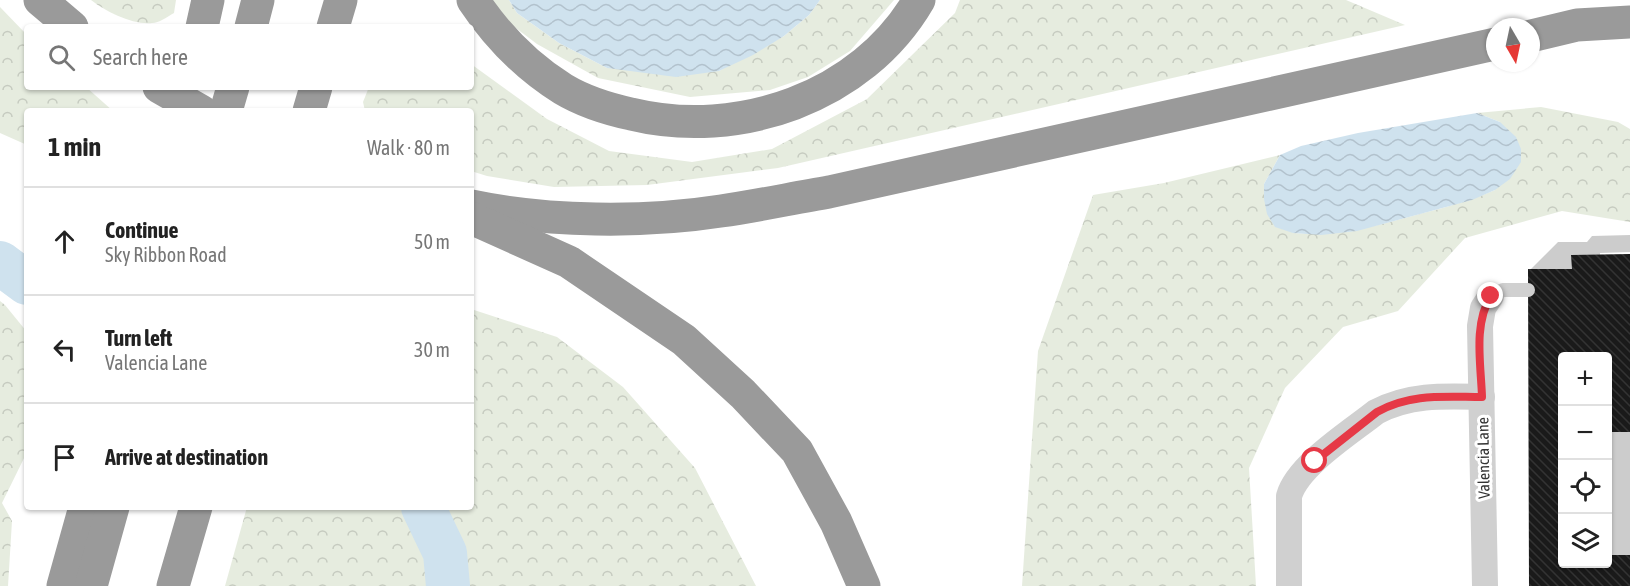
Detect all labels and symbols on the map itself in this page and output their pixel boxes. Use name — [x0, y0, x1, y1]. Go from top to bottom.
north arrow — [1486, 18, 1540, 72]
route end — [1477, 282, 1503, 308]
street label: Valencia Lane — [1473, 417, 1493, 499]
route start — [1301, 447, 1327, 473]

